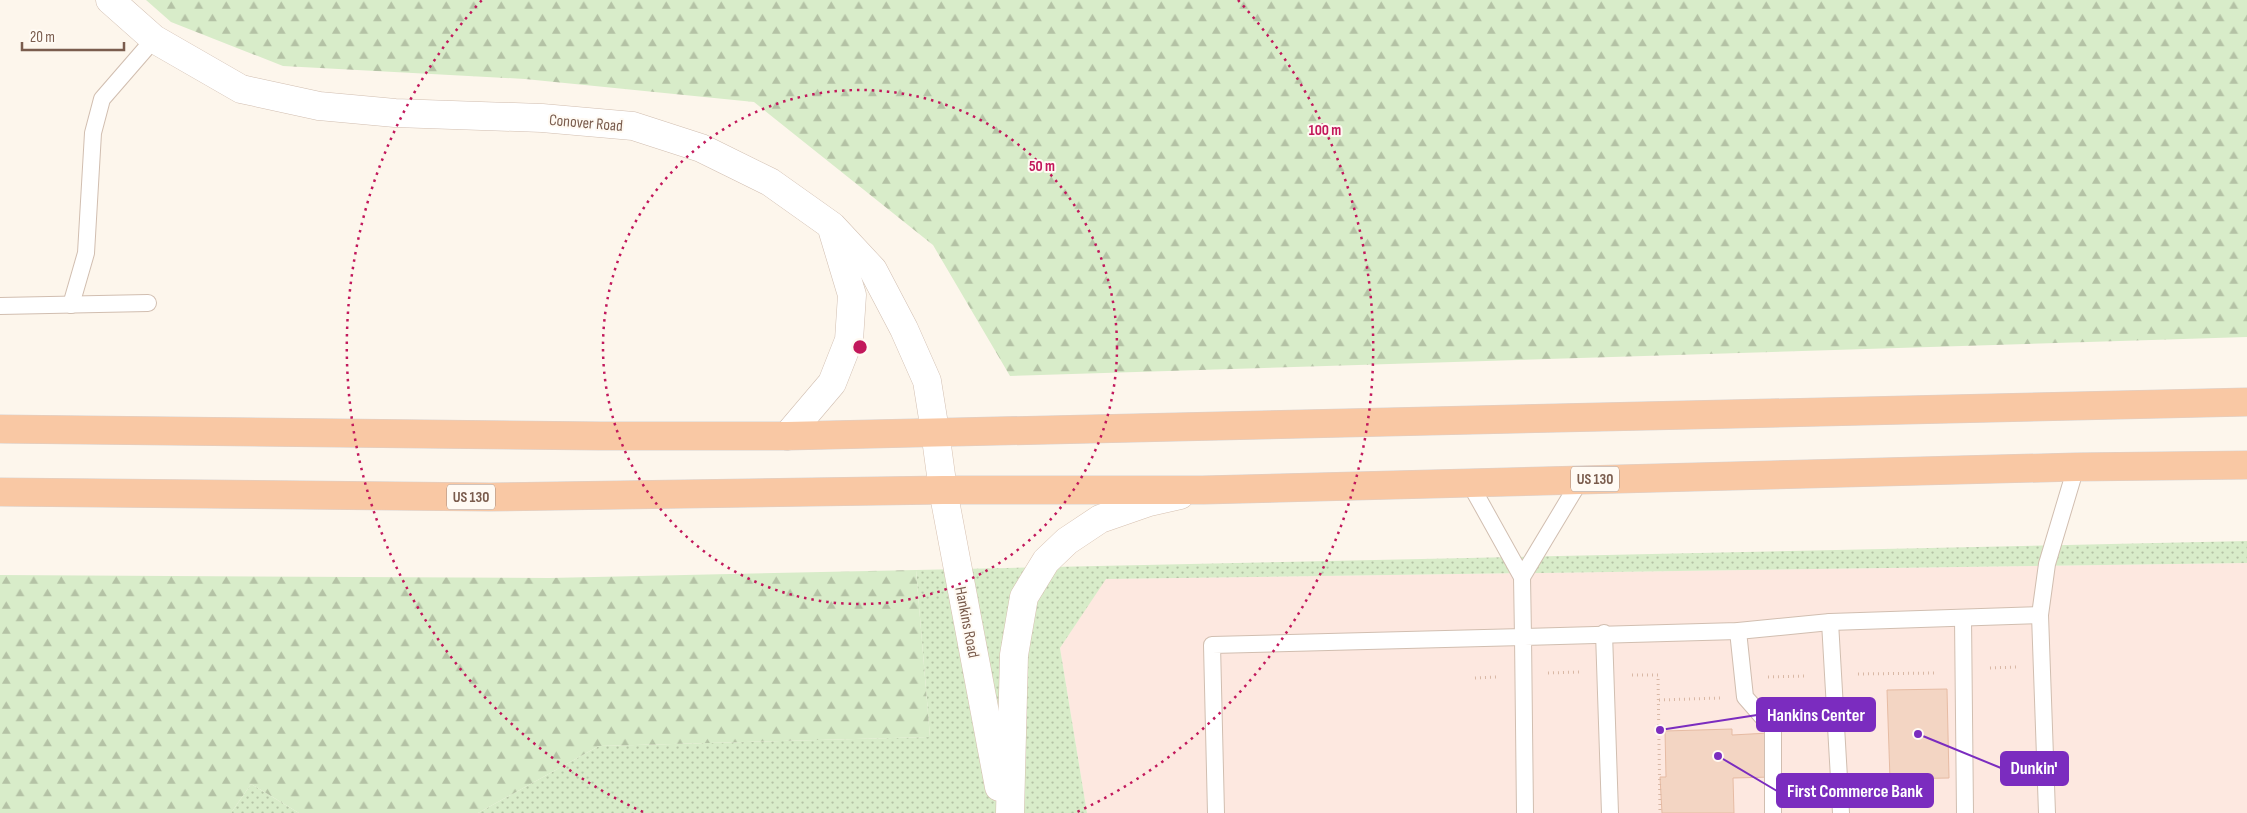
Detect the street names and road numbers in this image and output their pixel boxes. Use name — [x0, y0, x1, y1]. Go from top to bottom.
street label: Conover Road — [548, 111, 624, 136]
road number: US 130 — [1571, 466, 1619, 492]
road number: US 130 — [447, 484, 495, 510]
street label: Hankins Road — [950, 585, 983, 659]

